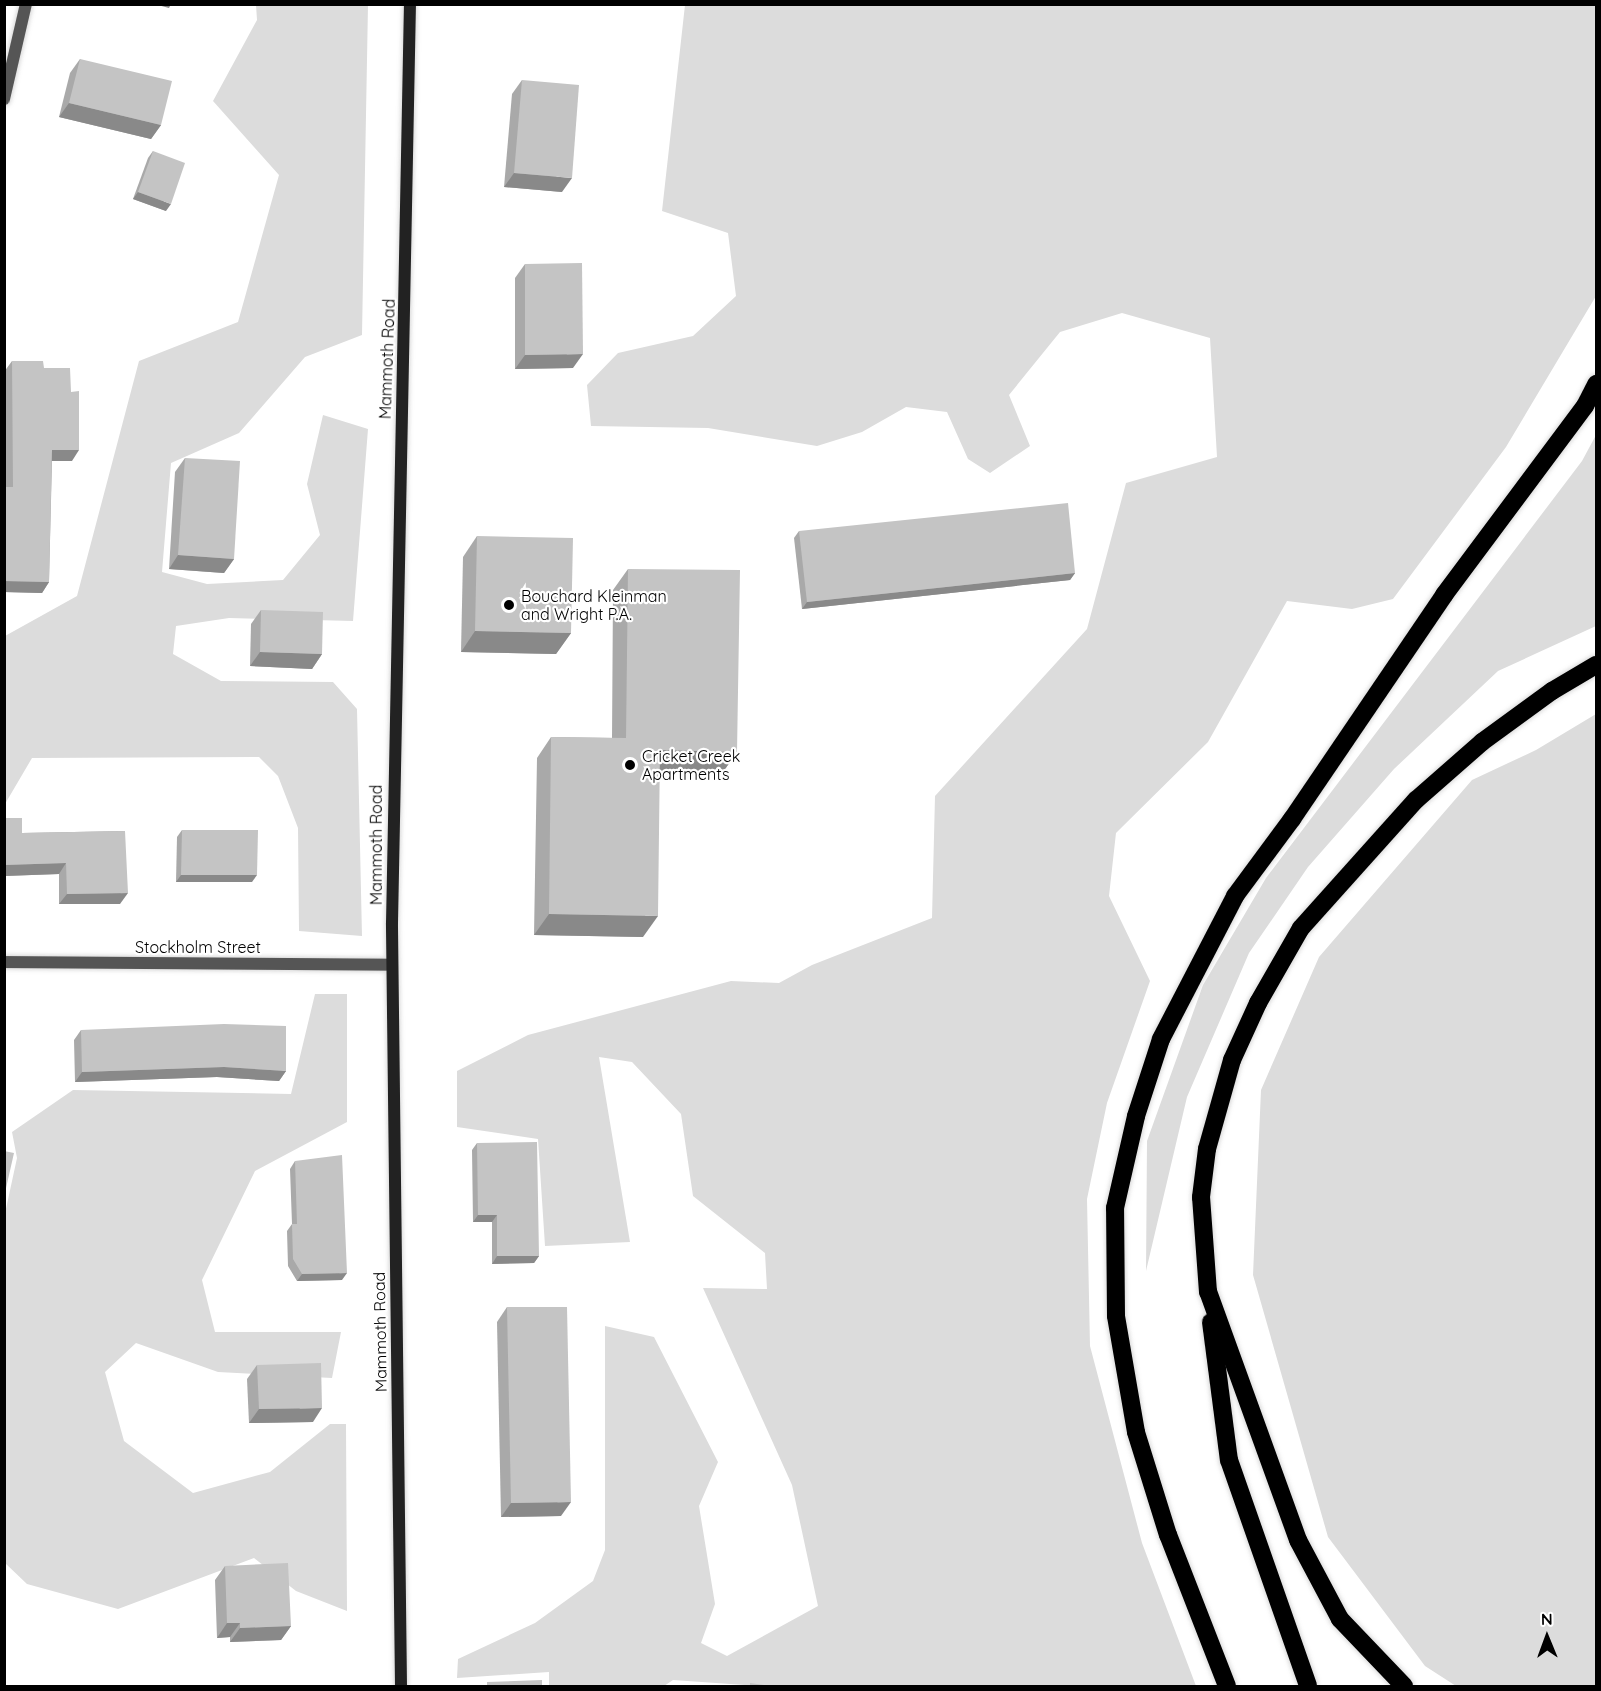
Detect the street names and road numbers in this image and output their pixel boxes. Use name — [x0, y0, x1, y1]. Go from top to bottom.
street label: Mammoth Road — [375, 299, 399, 419]
street label: Mammoth Road — [366, 785, 386, 905]
street label: Stockholm Street — [135, 937, 261, 957]
street label: Mammoth Road — [369, 1272, 391, 1392]

